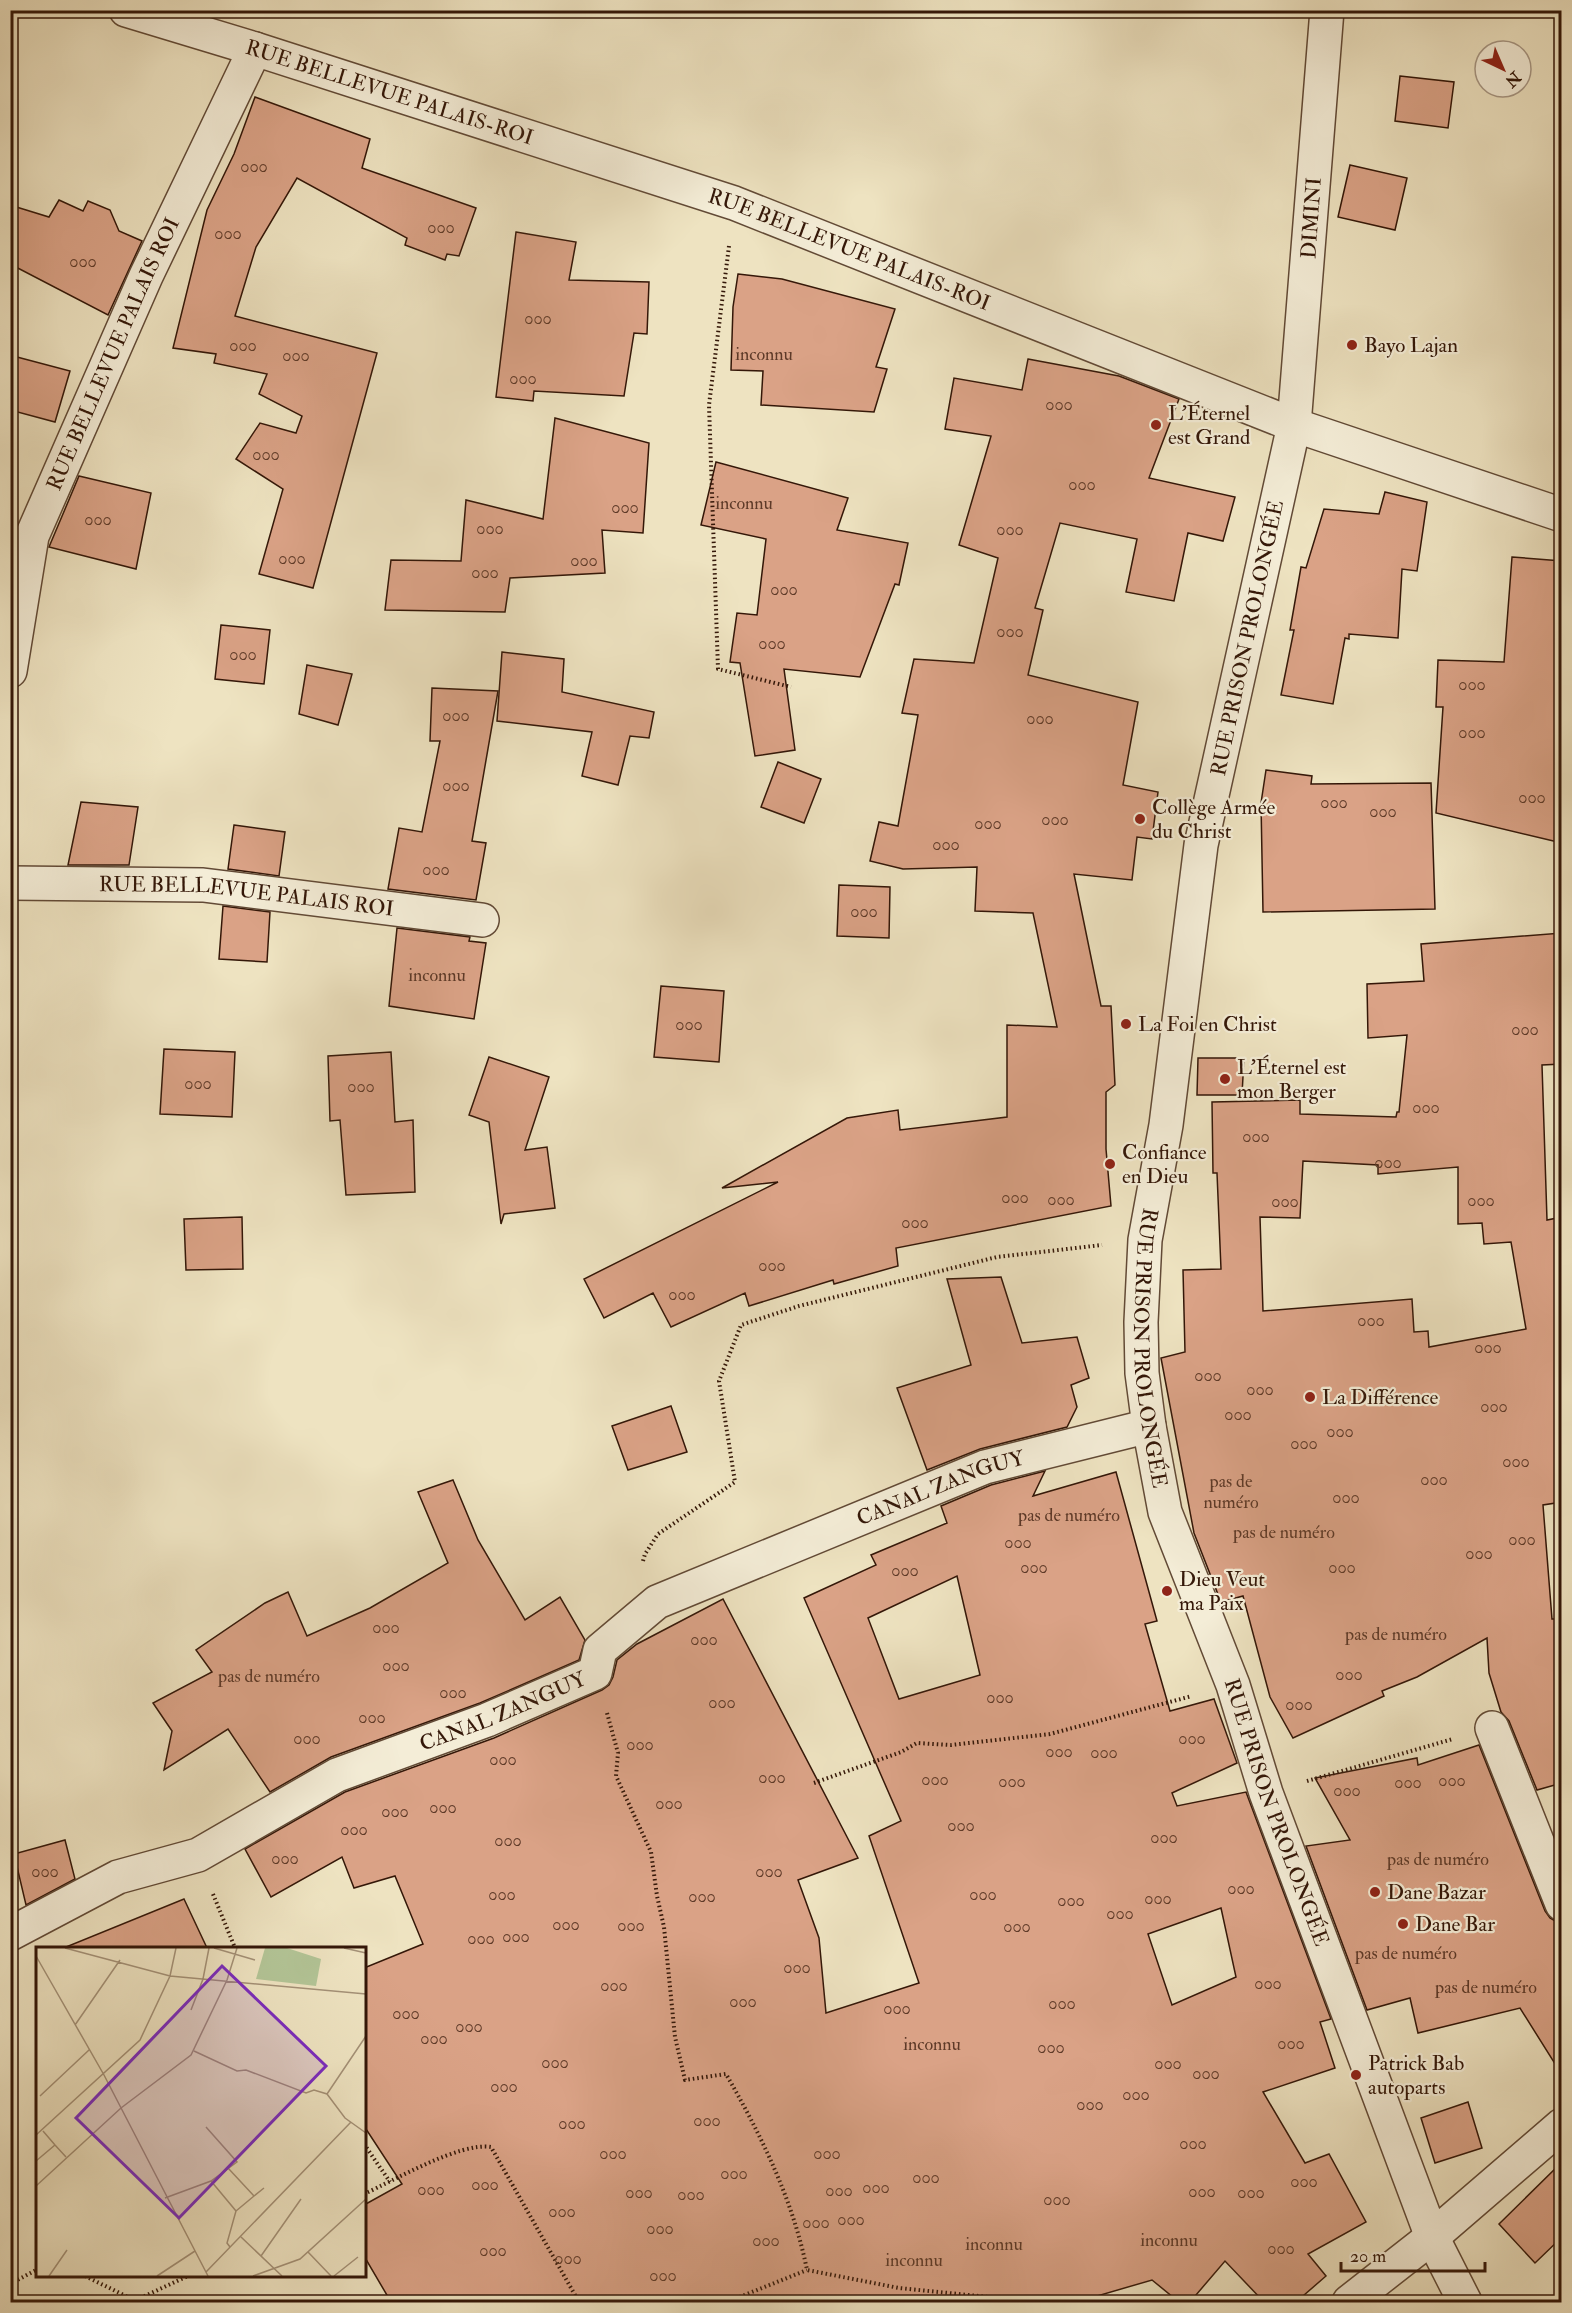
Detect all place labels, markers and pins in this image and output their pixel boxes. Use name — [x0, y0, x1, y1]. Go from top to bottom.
place label: Bayo Lajan — [1364, 332, 1458, 359]
marker: Bayo Lajan — [1345, 338, 1359, 352]
place label: L'Éternel est Grand — [1168, 400, 1251, 451]
marker: L'Éternel est Grand — [1149, 418, 1163, 432]
place label: Collège Armée du Christ — [1152, 794, 1276, 845]
marker: Collège Armée du Christ — [1133, 812, 1147, 826]
place label: La Foi en Christ — [1138, 1011, 1277, 1038]
marker: La Foi en Christ — [1119, 1017, 1133, 1031]
place label: L'Éternel est mon Berger — [1237, 1054, 1347, 1105]
marker: L'Éternel est mon Berger — [1218, 1072, 1232, 1086]
place label: Confiance en Dieu — [1122, 1139, 1207, 1190]
marker: Confiance en Dieu — [1103, 1157, 1117, 1171]
place label: La Différence — [1322, 1384, 1439, 1411]
marker: La Différence — [1303, 1390, 1317, 1404]
place label: Dieu Veut ma Paix — [1179, 1566, 1265, 1617]
marker: Dieu Veut ma Paix — [1160, 1584, 1174, 1598]
place label: Dane Bazar — [1387, 1879, 1486, 1906]
marker: Dane Bazar — [1368, 1885, 1382, 1899]
place label: Dane Bar — [1415, 1911, 1495, 1938]
marker: Dane Bar — [1396, 1917, 1410, 1931]
place label: Patrick Bab autoparts — [1368, 2050, 1464, 2101]
marker: Patrick Bab autoparts — [1349, 2068, 1363, 2082]

